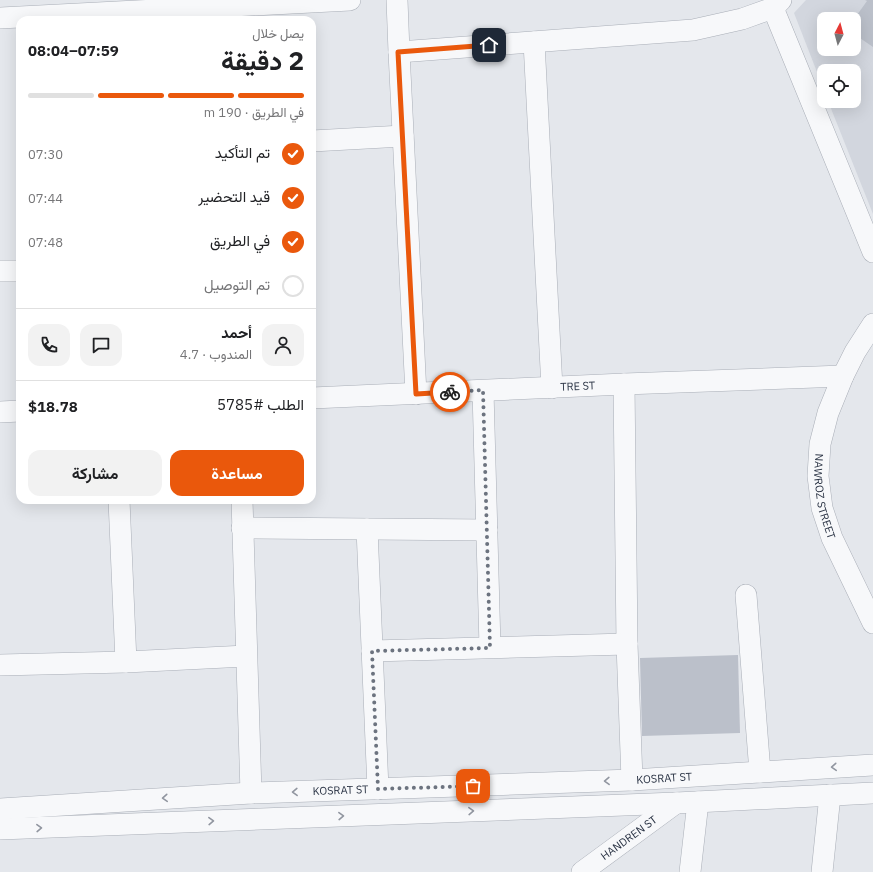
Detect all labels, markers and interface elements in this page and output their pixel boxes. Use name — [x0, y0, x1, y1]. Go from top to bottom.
north arrow — [817, 12, 861, 56]
map controls — [817, 12, 861, 108]
text: يصل خلال — [252, 25, 304, 42]
pin — [472, 28, 506, 62]
icon: home — [478, 34, 500, 56]
text: 07:59–08:04 — [28, 41, 119, 60]
text: 2 دقيقة — [221, 43, 304, 77]
button: locate — [817, 64, 861, 108]
text: في الطريق · 190 m — [204, 104, 304, 121]
text: تم التأكيد — [215, 143, 270, 162]
icon: check — [282, 143, 304, 165]
text: 07:30 — [28, 146, 63, 163]
text: قيد التحضير — [198, 187, 270, 206]
icon: check — [282, 187, 304, 209]
text: 07:44 — [28, 190, 63, 207]
text: في الطريق — [210, 231, 270, 250]
icon: check — [282, 231, 304, 253]
text: 07:48 — [28, 234, 63, 251]
text: تم التوصيل — [204, 275, 270, 294]
text: أحمد — [221, 323, 252, 342]
button: phone — [28, 324, 70, 366]
button: chat — [80, 324, 122, 366]
button: person — [262, 324, 304, 366]
text: المندوب · 4.7 — [180, 346, 252, 363]
courier — [430, 372, 470, 412]
street label: TRE ST — [560, 378, 596, 394]
icon: bike — [439, 381, 461, 403]
text: الطلب #5785 — [217, 395, 304, 414]
text: $18.78 — [28, 397, 78, 416]
button: مشاركة — [28, 450, 162, 496]
button: مساعدة — [170, 450, 304, 496]
street label: NAWROZ STREET — [811, 453, 839, 541]
one-way arrow — [831, 763, 837, 772]
pin — [456, 769, 490, 803]
street label: KOSRAT ST — [636, 769, 693, 787]
icon: bag — [462, 775, 484, 797]
one-way arrow — [604, 777, 610, 785]
street label: KOSRAT ST — [312, 782, 369, 798]
one-way arrow — [292, 787, 298, 796]
one-way arrow — [162, 794, 168, 803]
one-way arrow — [468, 807, 474, 815]
one-way arrow — [338, 812, 344, 820]
street label: HANDREN ST — [598, 812, 660, 863]
one-way arrow — [208, 817, 214, 825]
one-way arrow — [36, 823, 42, 832]

